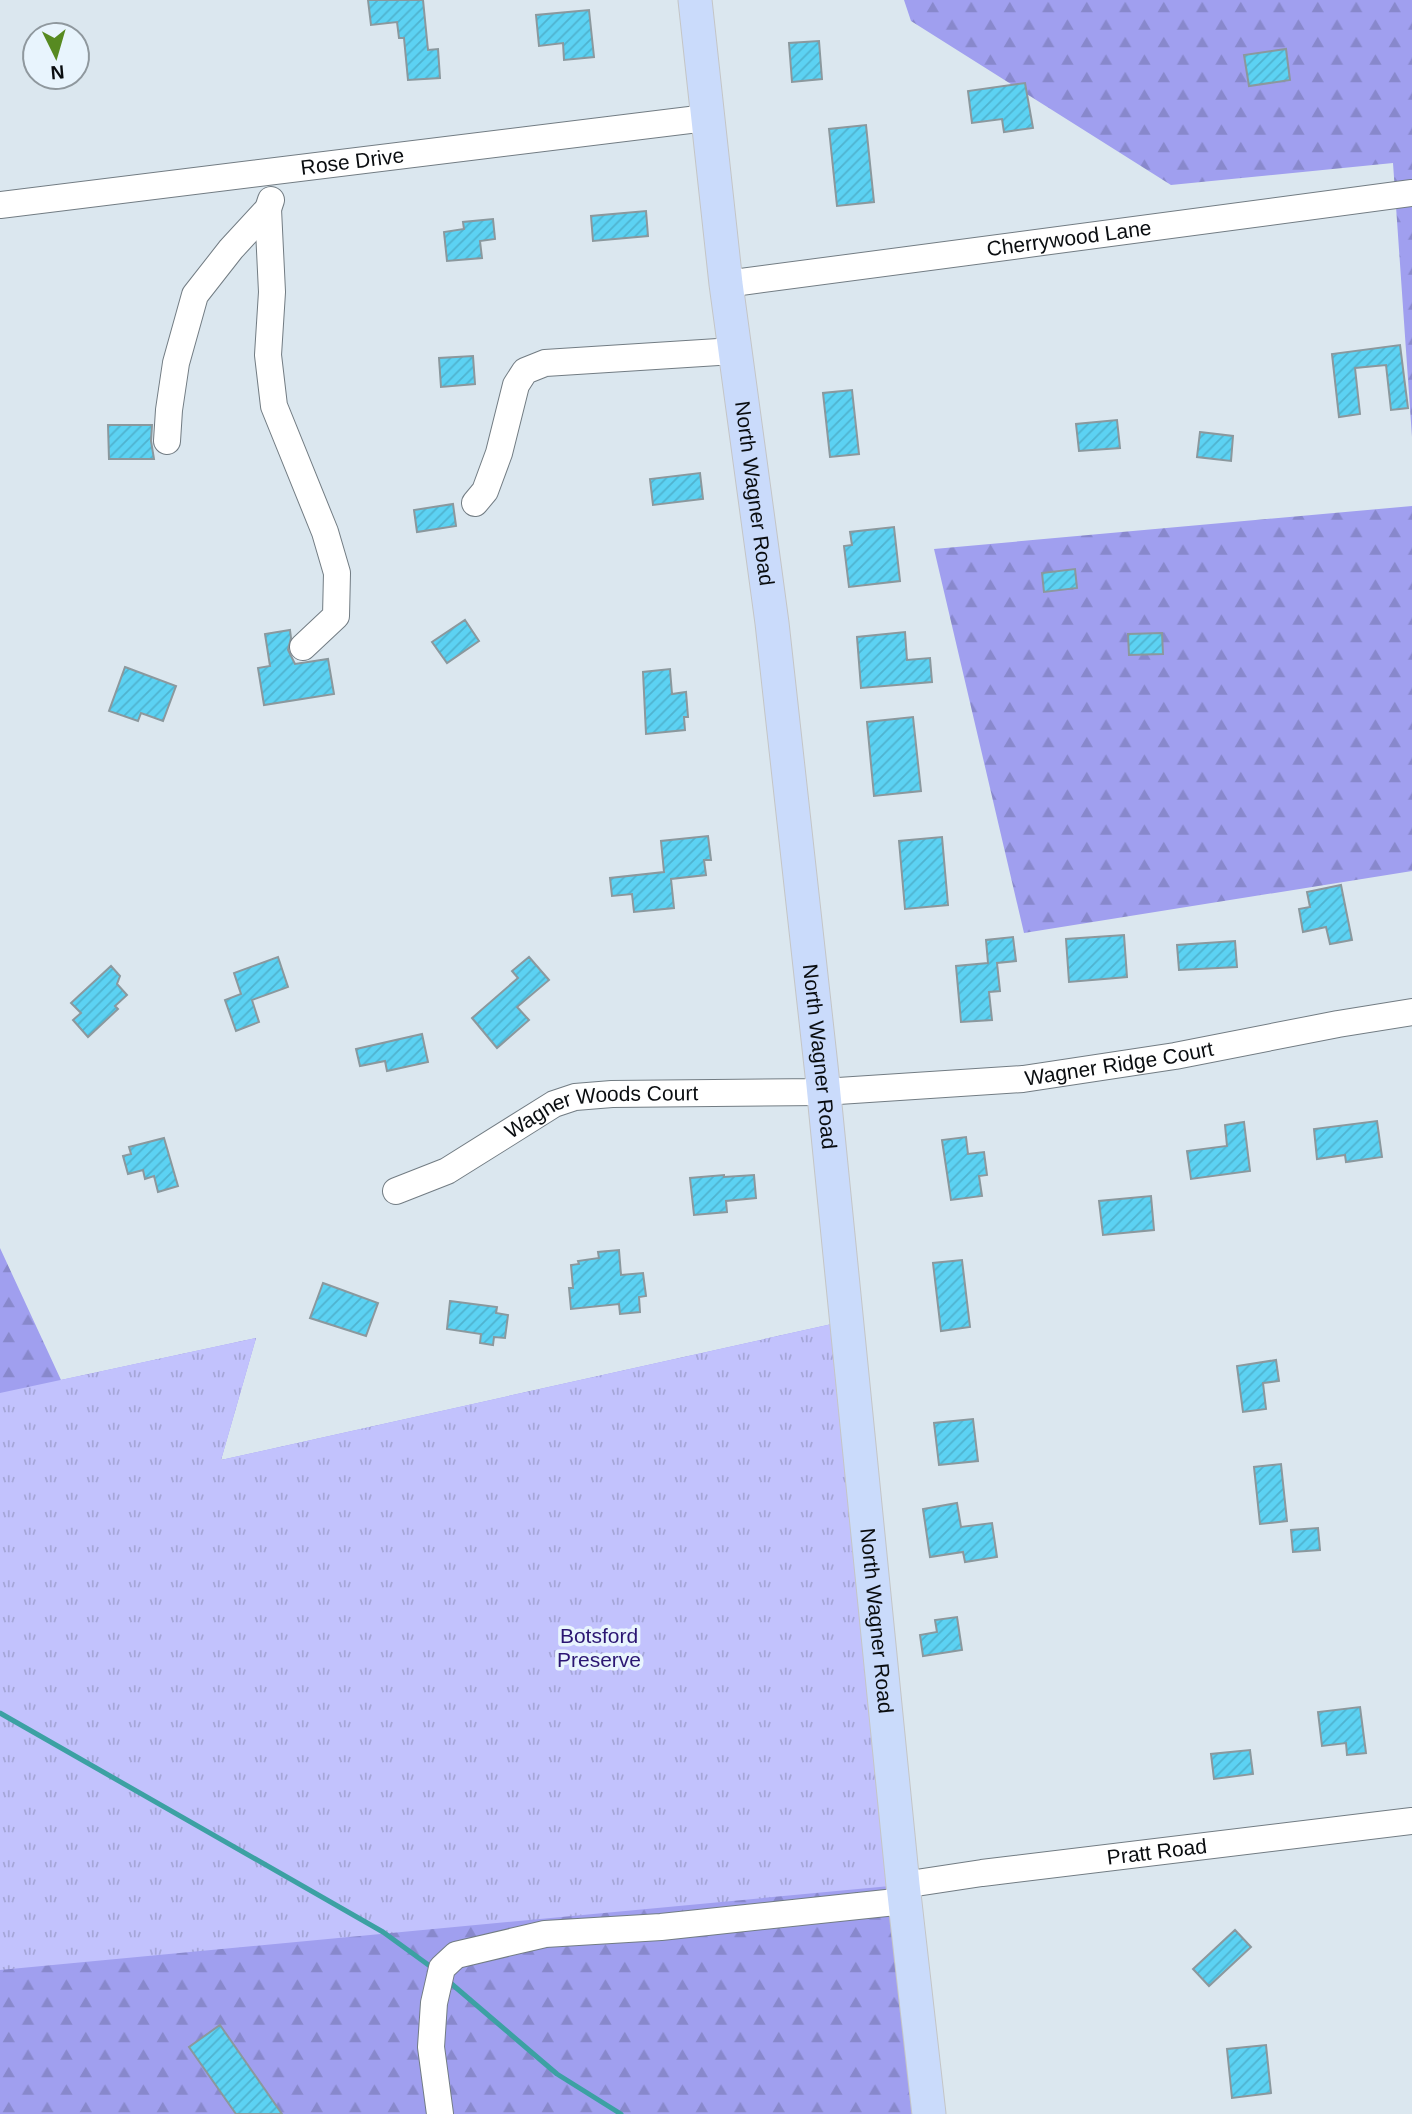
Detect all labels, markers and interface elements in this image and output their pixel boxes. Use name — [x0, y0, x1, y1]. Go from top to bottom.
north arrow — [21, 21, 91, 91]
text: N — [50, 61, 65, 83]
street label: Rose Drive — [299, 143, 405, 179]
street label: Cherrywood Lane — [985, 216, 1153, 260]
street label: North Wagner Road — [731, 400, 779, 587]
street label: North Wagner Road — [799, 963, 841, 1150]
street label: Wagner Ridge Court — [1023, 1037, 1215, 1090]
street label: Wagner Woods Court — [501, 1081, 698, 1143]
street label: North Wagner Road — [856, 1527, 898, 1714]
park label: Botsford Preserve — [557, 1624, 641, 1671]
street label: Pratt Road — [1106, 1834, 1208, 1869]

